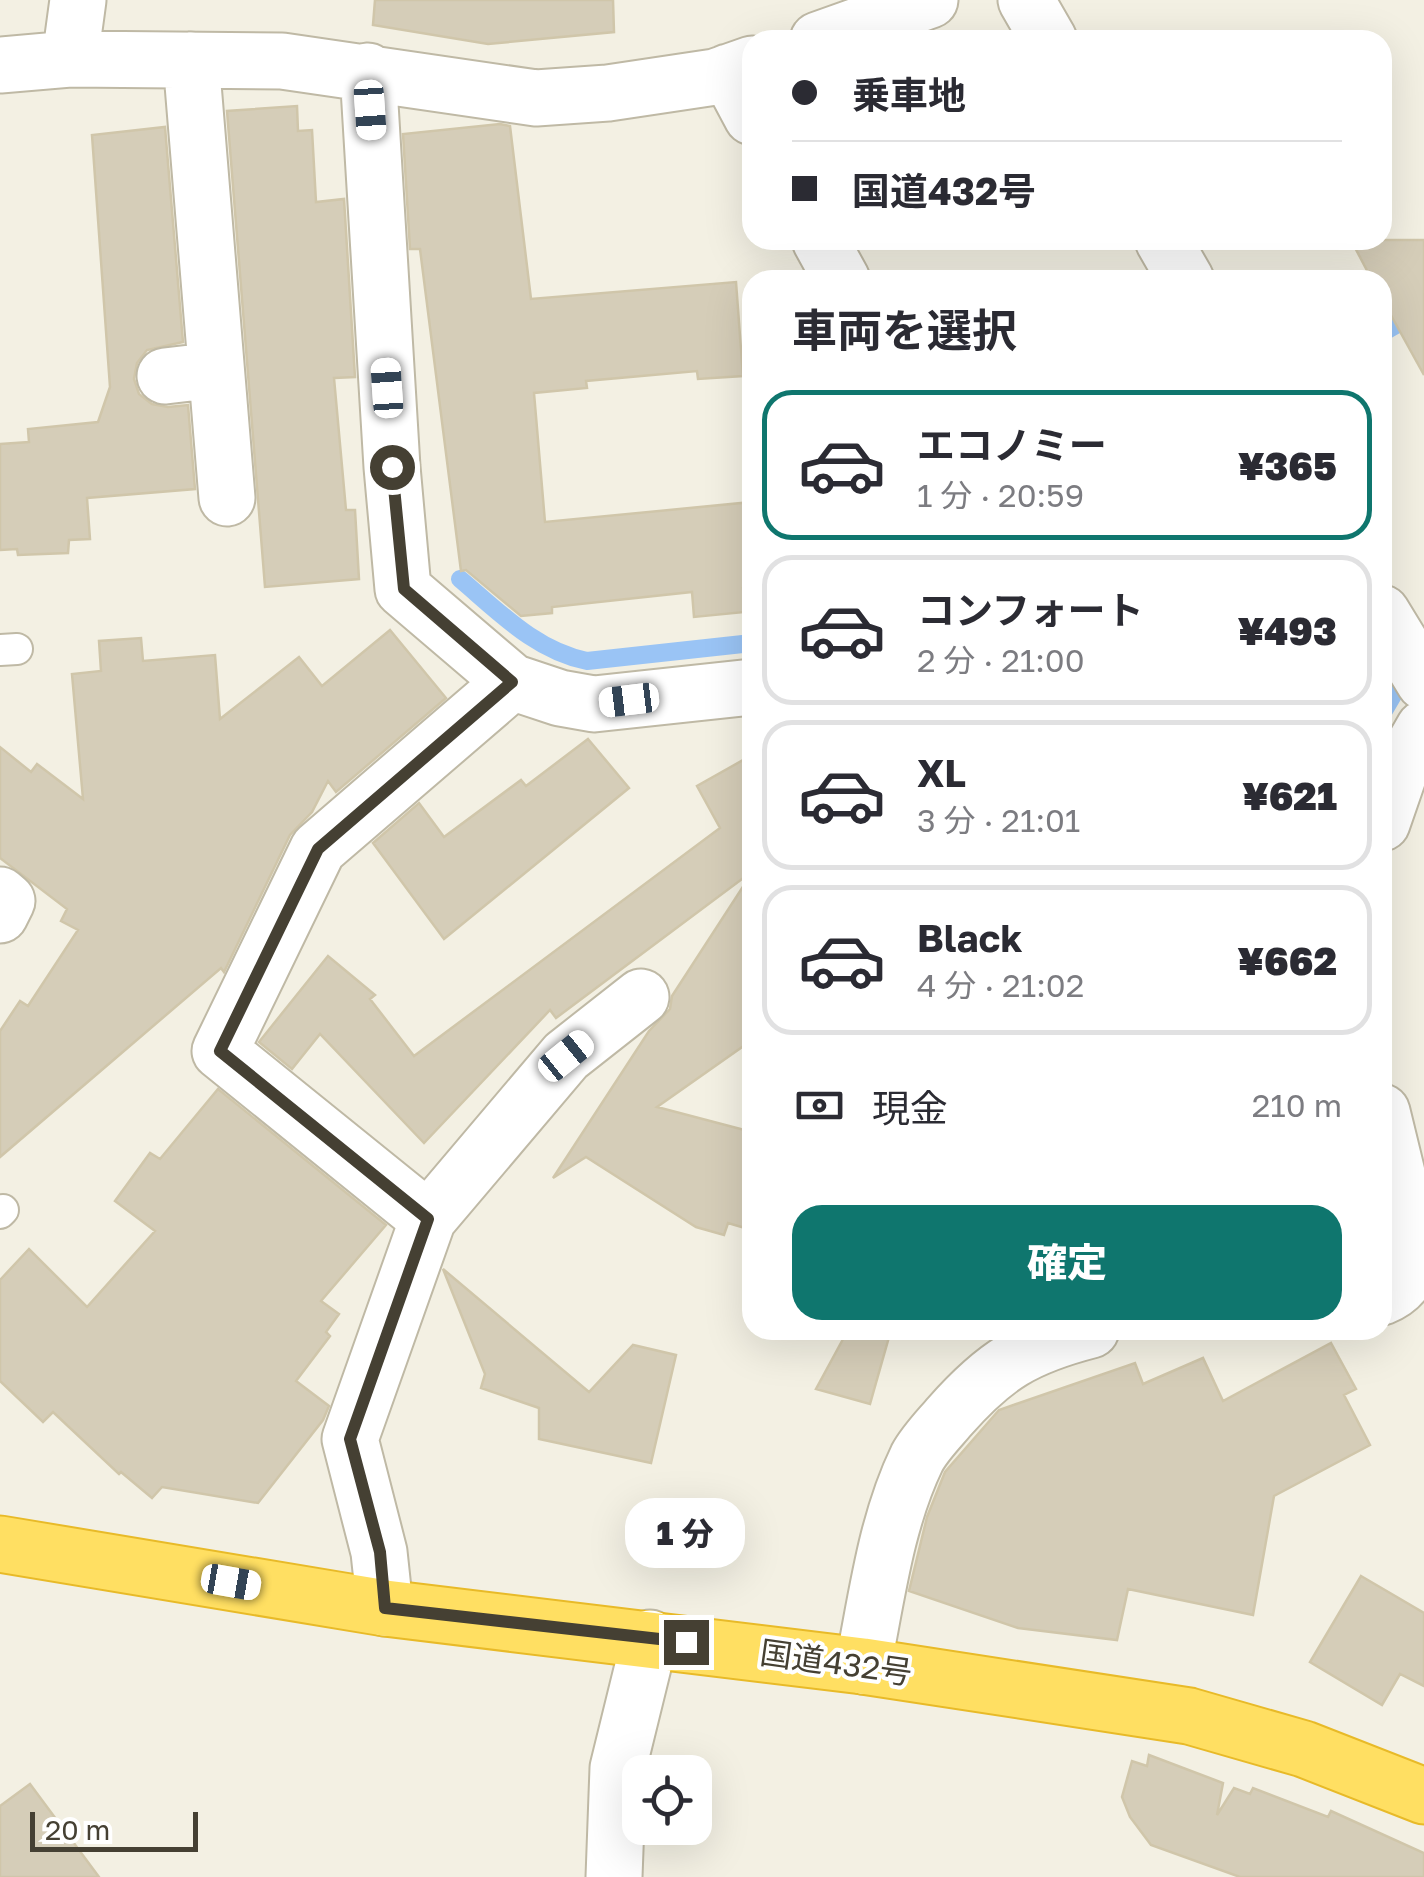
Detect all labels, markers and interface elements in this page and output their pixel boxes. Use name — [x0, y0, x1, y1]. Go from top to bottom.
text: 乗車地 — [852, 72, 966, 117]
car — [353, 79, 387, 141]
text: 国道432号 — [852, 168, 1036, 213]
text: 車両を選択 — [792, 303, 1017, 357]
car — [370, 357, 404, 419]
icon: car — [797, 420, 887, 510]
text: エコノミー — [917, 422, 1107, 467]
text: ¥365 — [1238, 443, 1337, 488]
route start — [370, 445, 415, 490]
text: 1 分 · 20:59 — [917, 476, 1084, 514]
icon: car — [797, 585, 887, 675]
text: コンフォート — [917, 587, 1144, 632]
text: ¥493 — [1237, 608, 1337, 653]
text: 2 分 · 21:00 — [917, 641, 1085, 679]
car — [597, 681, 661, 719]
icon: car — [797, 750, 887, 840]
text: XL — [917, 750, 966, 795]
text: ¥621 — [1242, 773, 1337, 818]
text: 3 分 · 21:01 — [917, 801, 1080, 839]
icon: car — [797, 915, 887, 1005]
text: Black — [917, 915, 1022, 960]
text: ¥662 — [1237, 938, 1337, 983]
text: 4 分 · 21:02 — [917, 966, 1084, 1004]
car — [533, 1025, 599, 1087]
icon: cash — [792, 1078, 847, 1133]
text: 現金 — [872, 1085, 948, 1130]
text: 210 m — [1252, 1086, 1342, 1124]
button: 確定 — [792, 1205, 1342, 1320]
callout: 1 分 — [626, 1497, 746, 1567]
text: 1 分 — [657, 1514, 713, 1552]
car — [199, 1562, 263, 1602]
route end — [664, 1620, 709, 1665]
street label: 国道432号 — [758, 1633, 914, 1691]
map controls — [622, 1755, 712, 1845]
button: locate — [622, 1755, 712, 1845]
scale bar — [30, 1807, 198, 1852]
text: 20 m — [45, 1813, 110, 1846]

